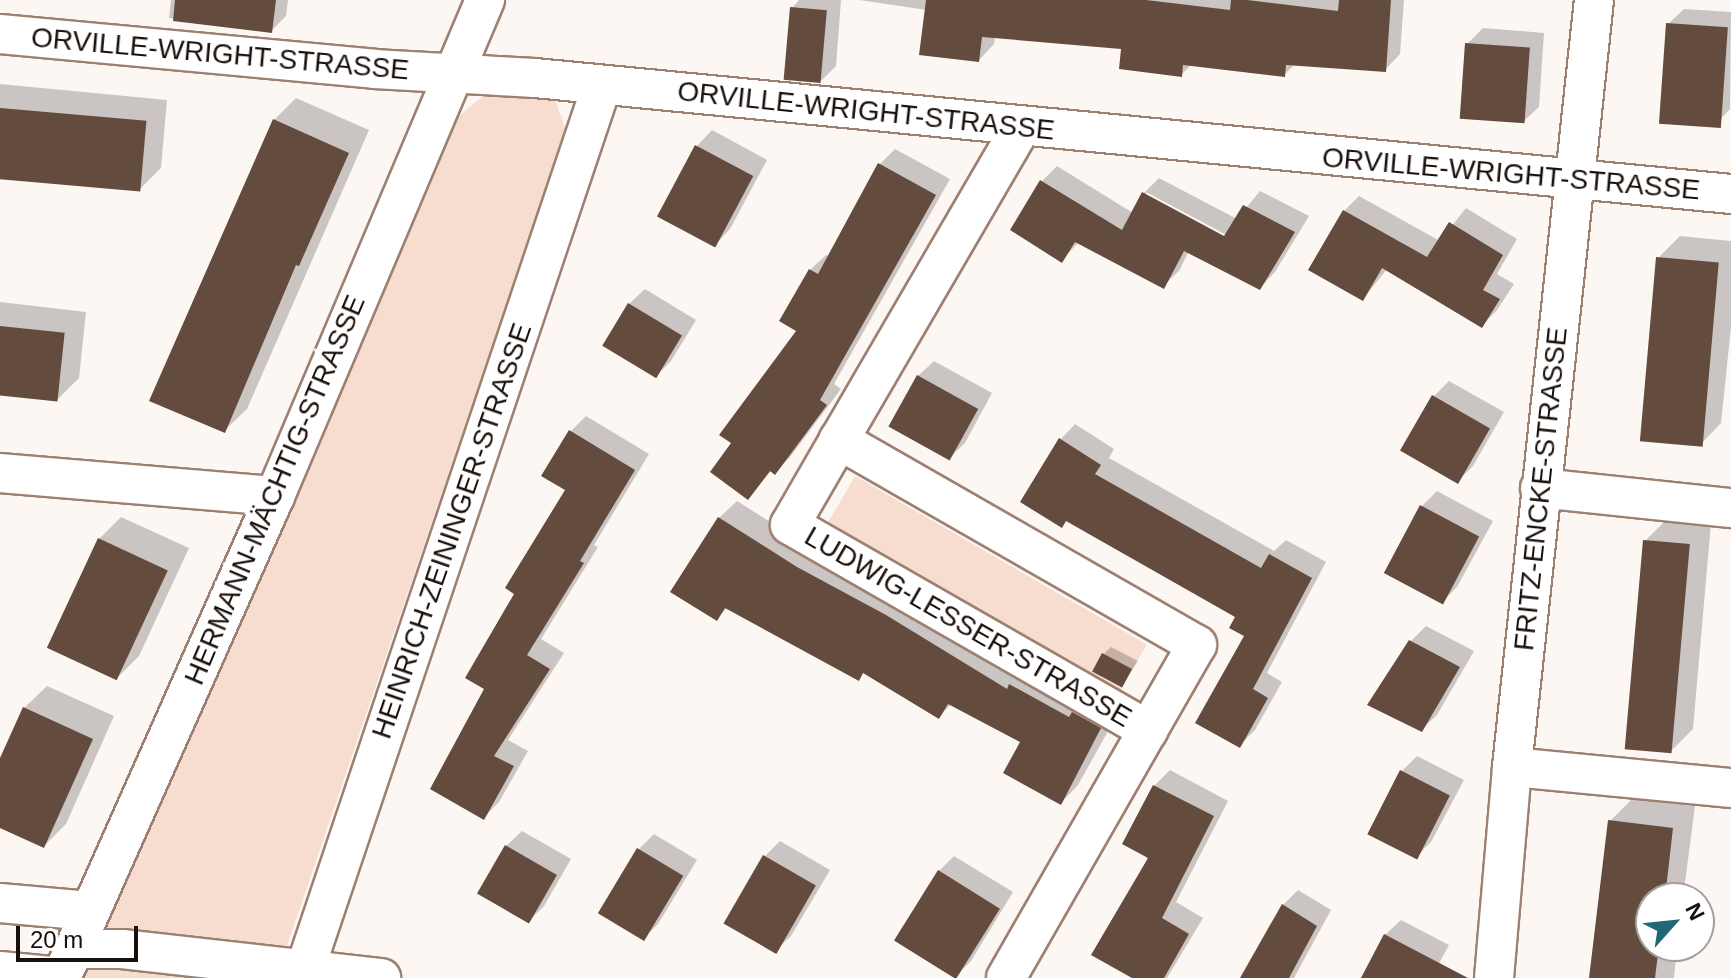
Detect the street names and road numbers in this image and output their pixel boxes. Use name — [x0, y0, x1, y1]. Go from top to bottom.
street label: ORVILLE-WRIGHT-STRASSE — [30, 21, 410, 87]
street label: ORVILLE-WRIGHT-STRASSE — [676, 74, 1056, 148]
street label: ORVILLE-WRIGHT-STRASSE — [1321, 141, 1701, 207]
street label: HERMANN-MÄCHTIG-STRASSE — [177, 290, 373, 690]
street label: HEINRICH-ZEININGER-STRASSE — [365, 319, 539, 743]
street label: FRITZ-ENCKE-STRASSE — [1507, 326, 1575, 652]
street label: LUDWIG-LESSER-STRASSE — [799, 519, 1137, 735]

